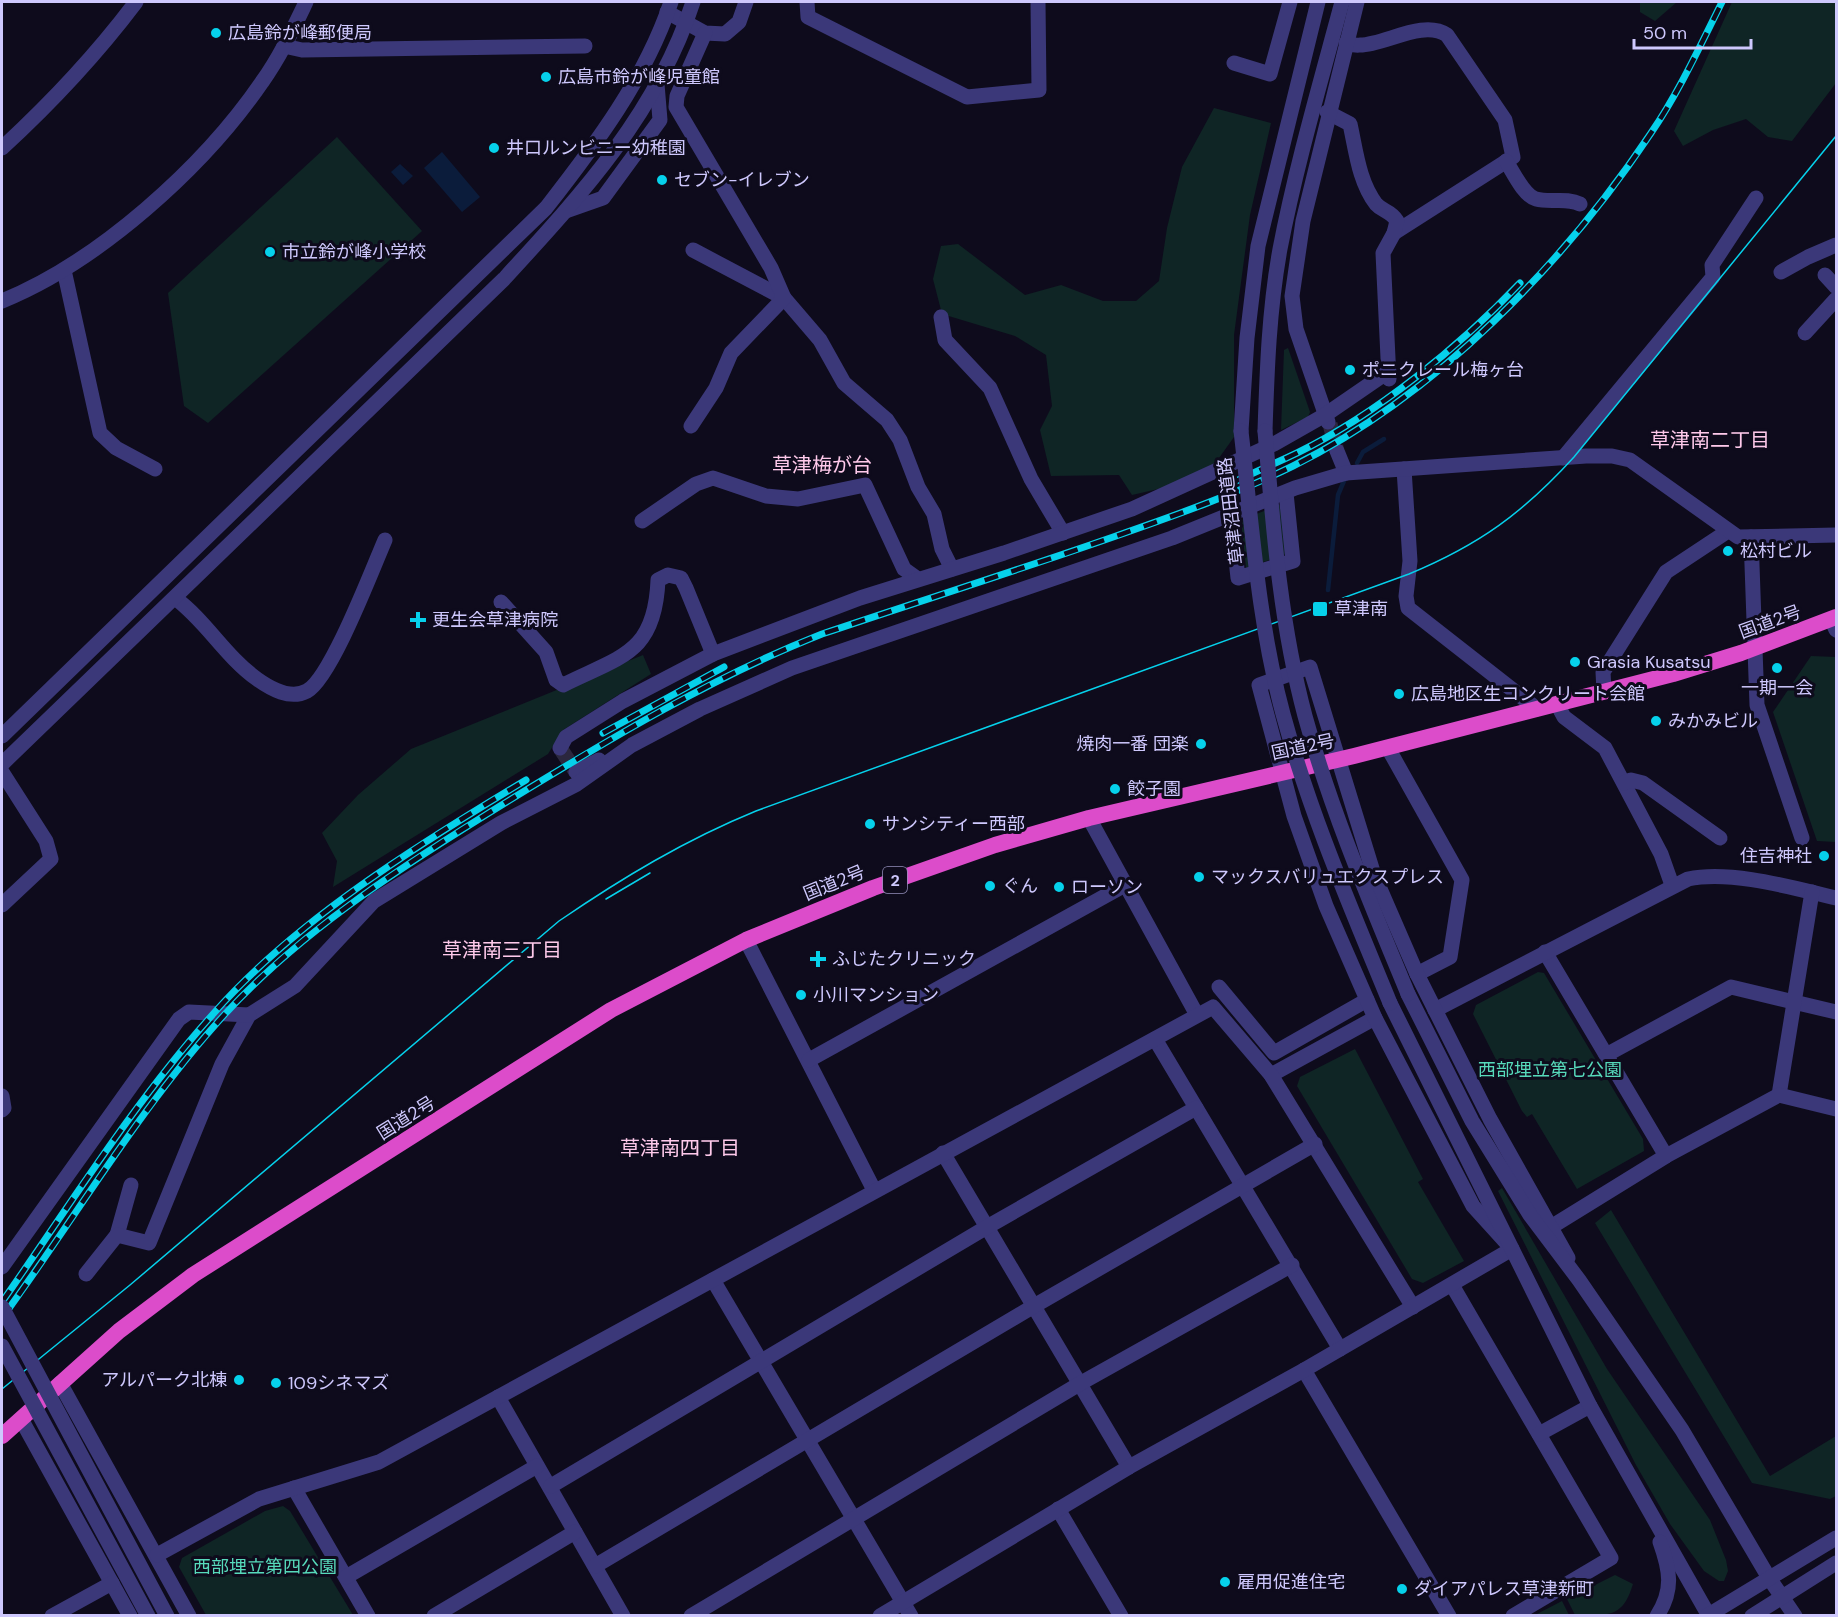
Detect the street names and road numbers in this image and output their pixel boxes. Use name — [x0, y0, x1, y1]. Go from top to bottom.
street label: 草津沼田道路 — [1213, 456, 1249, 566]
street label: 国道2号 — [1736, 600, 1804, 644]
street label: 国道2号 — [1269, 729, 1337, 765]
street label: 国道2号 — [800, 860, 868, 906]
road number: 2 — [883, 867, 907, 893]
street label: 国道2号 — [372, 1091, 440, 1145]

